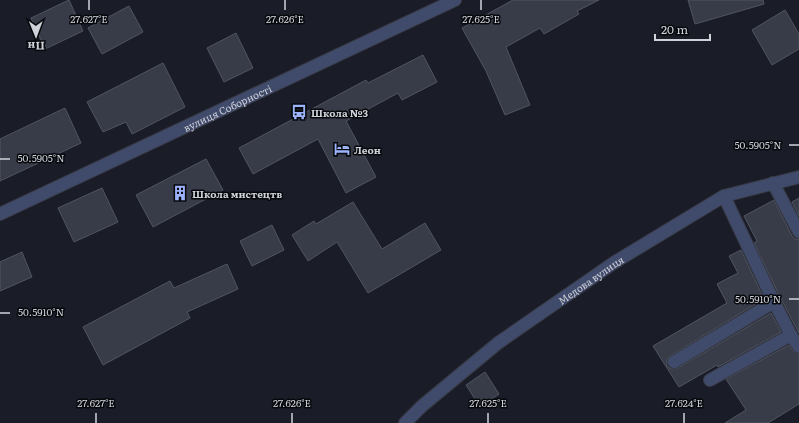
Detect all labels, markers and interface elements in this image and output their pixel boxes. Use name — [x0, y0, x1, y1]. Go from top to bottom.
text: 27.627°E — [70, 11, 108, 26]
text: 27.626°E — [266, 11, 304, 26]
text: 27.625°E — [462, 11, 500, 26]
north arrow — [16, 16, 56, 56]
scale bar — [655, 16, 710, 42]
text: 20 m — [661, 20, 688, 38]
text: Пн — [27, 39, 45, 55]
street label: вулиця Соборності — [180, 80, 274, 134]
bus stop icon: Школа №3 — [290, 103, 308, 121]
place label: Школа №3 — [311, 105, 369, 120]
text: 50.5905°N — [735, 137, 782, 152]
hotel icon: Леон — [333, 140, 351, 158]
place label: Леон — [354, 142, 381, 157]
text: 50.5905°N — [18, 150, 65, 165]
building icon: Школа мистецтв — [171, 184, 189, 202]
place label: Школа мистецтв — [192, 186, 282, 201]
street label: Медова вулиця — [554, 251, 626, 307]
text: 50.5910°N — [735, 291, 781, 306]
text: 50.5910°N — [18, 304, 64, 319]
text: 27.627°E — [77, 395, 115, 410]
text: 27.626°E — [273, 395, 311, 410]
text: 27.625°E — [469, 395, 507, 410]
text: 27.624°E — [665, 395, 703, 410]

